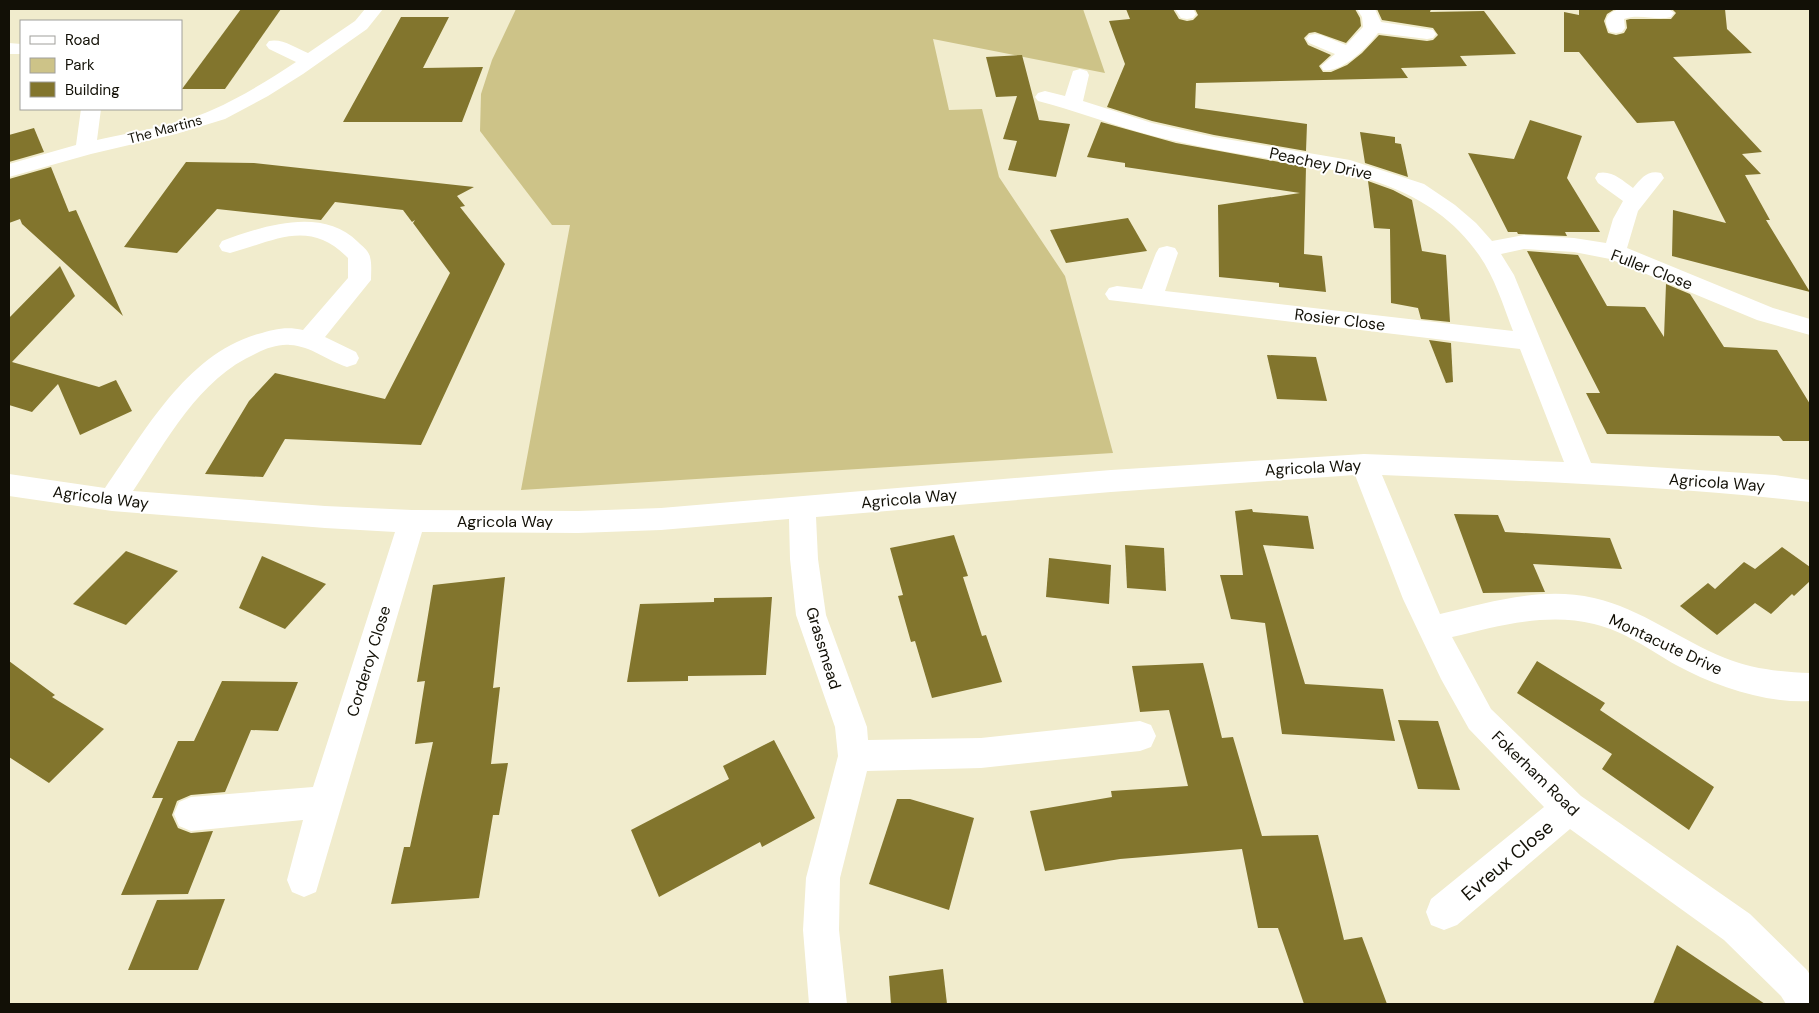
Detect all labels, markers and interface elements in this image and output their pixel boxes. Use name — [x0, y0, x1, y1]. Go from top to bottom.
legend — [20, 20, 182, 110]
text: Road — [65, 30, 100, 50]
text: Park — [65, 55, 95, 75]
text: Building — [65, 80, 120, 100]
street label: The Martins — [126, 110, 204, 148]
street label: Peachey Drive — [1267, 142, 1374, 185]
street label: Fuller Close — [1608, 244, 1696, 295]
street label: Rosier Close — [1293, 304, 1387, 335]
street label: Agricola Way — [1264, 454, 1362, 481]
street label: Agricola Way — [1668, 469, 1766, 496]
street label: Agricola Way — [52, 481, 150, 514]
street label: Agricola Way — [860, 484, 958, 513]
street label: Agricola Way — [457, 511, 553, 532]
street label: Corderoy Close — [342, 603, 395, 719]
street label: Grassmead — [801, 604, 846, 692]
street label: Montacute Drive — [1606, 609, 1726, 680]
street label: Fokerham Road — [1487, 726, 1584, 820]
street label: Evreux Close — [1456, 814, 1559, 906]

